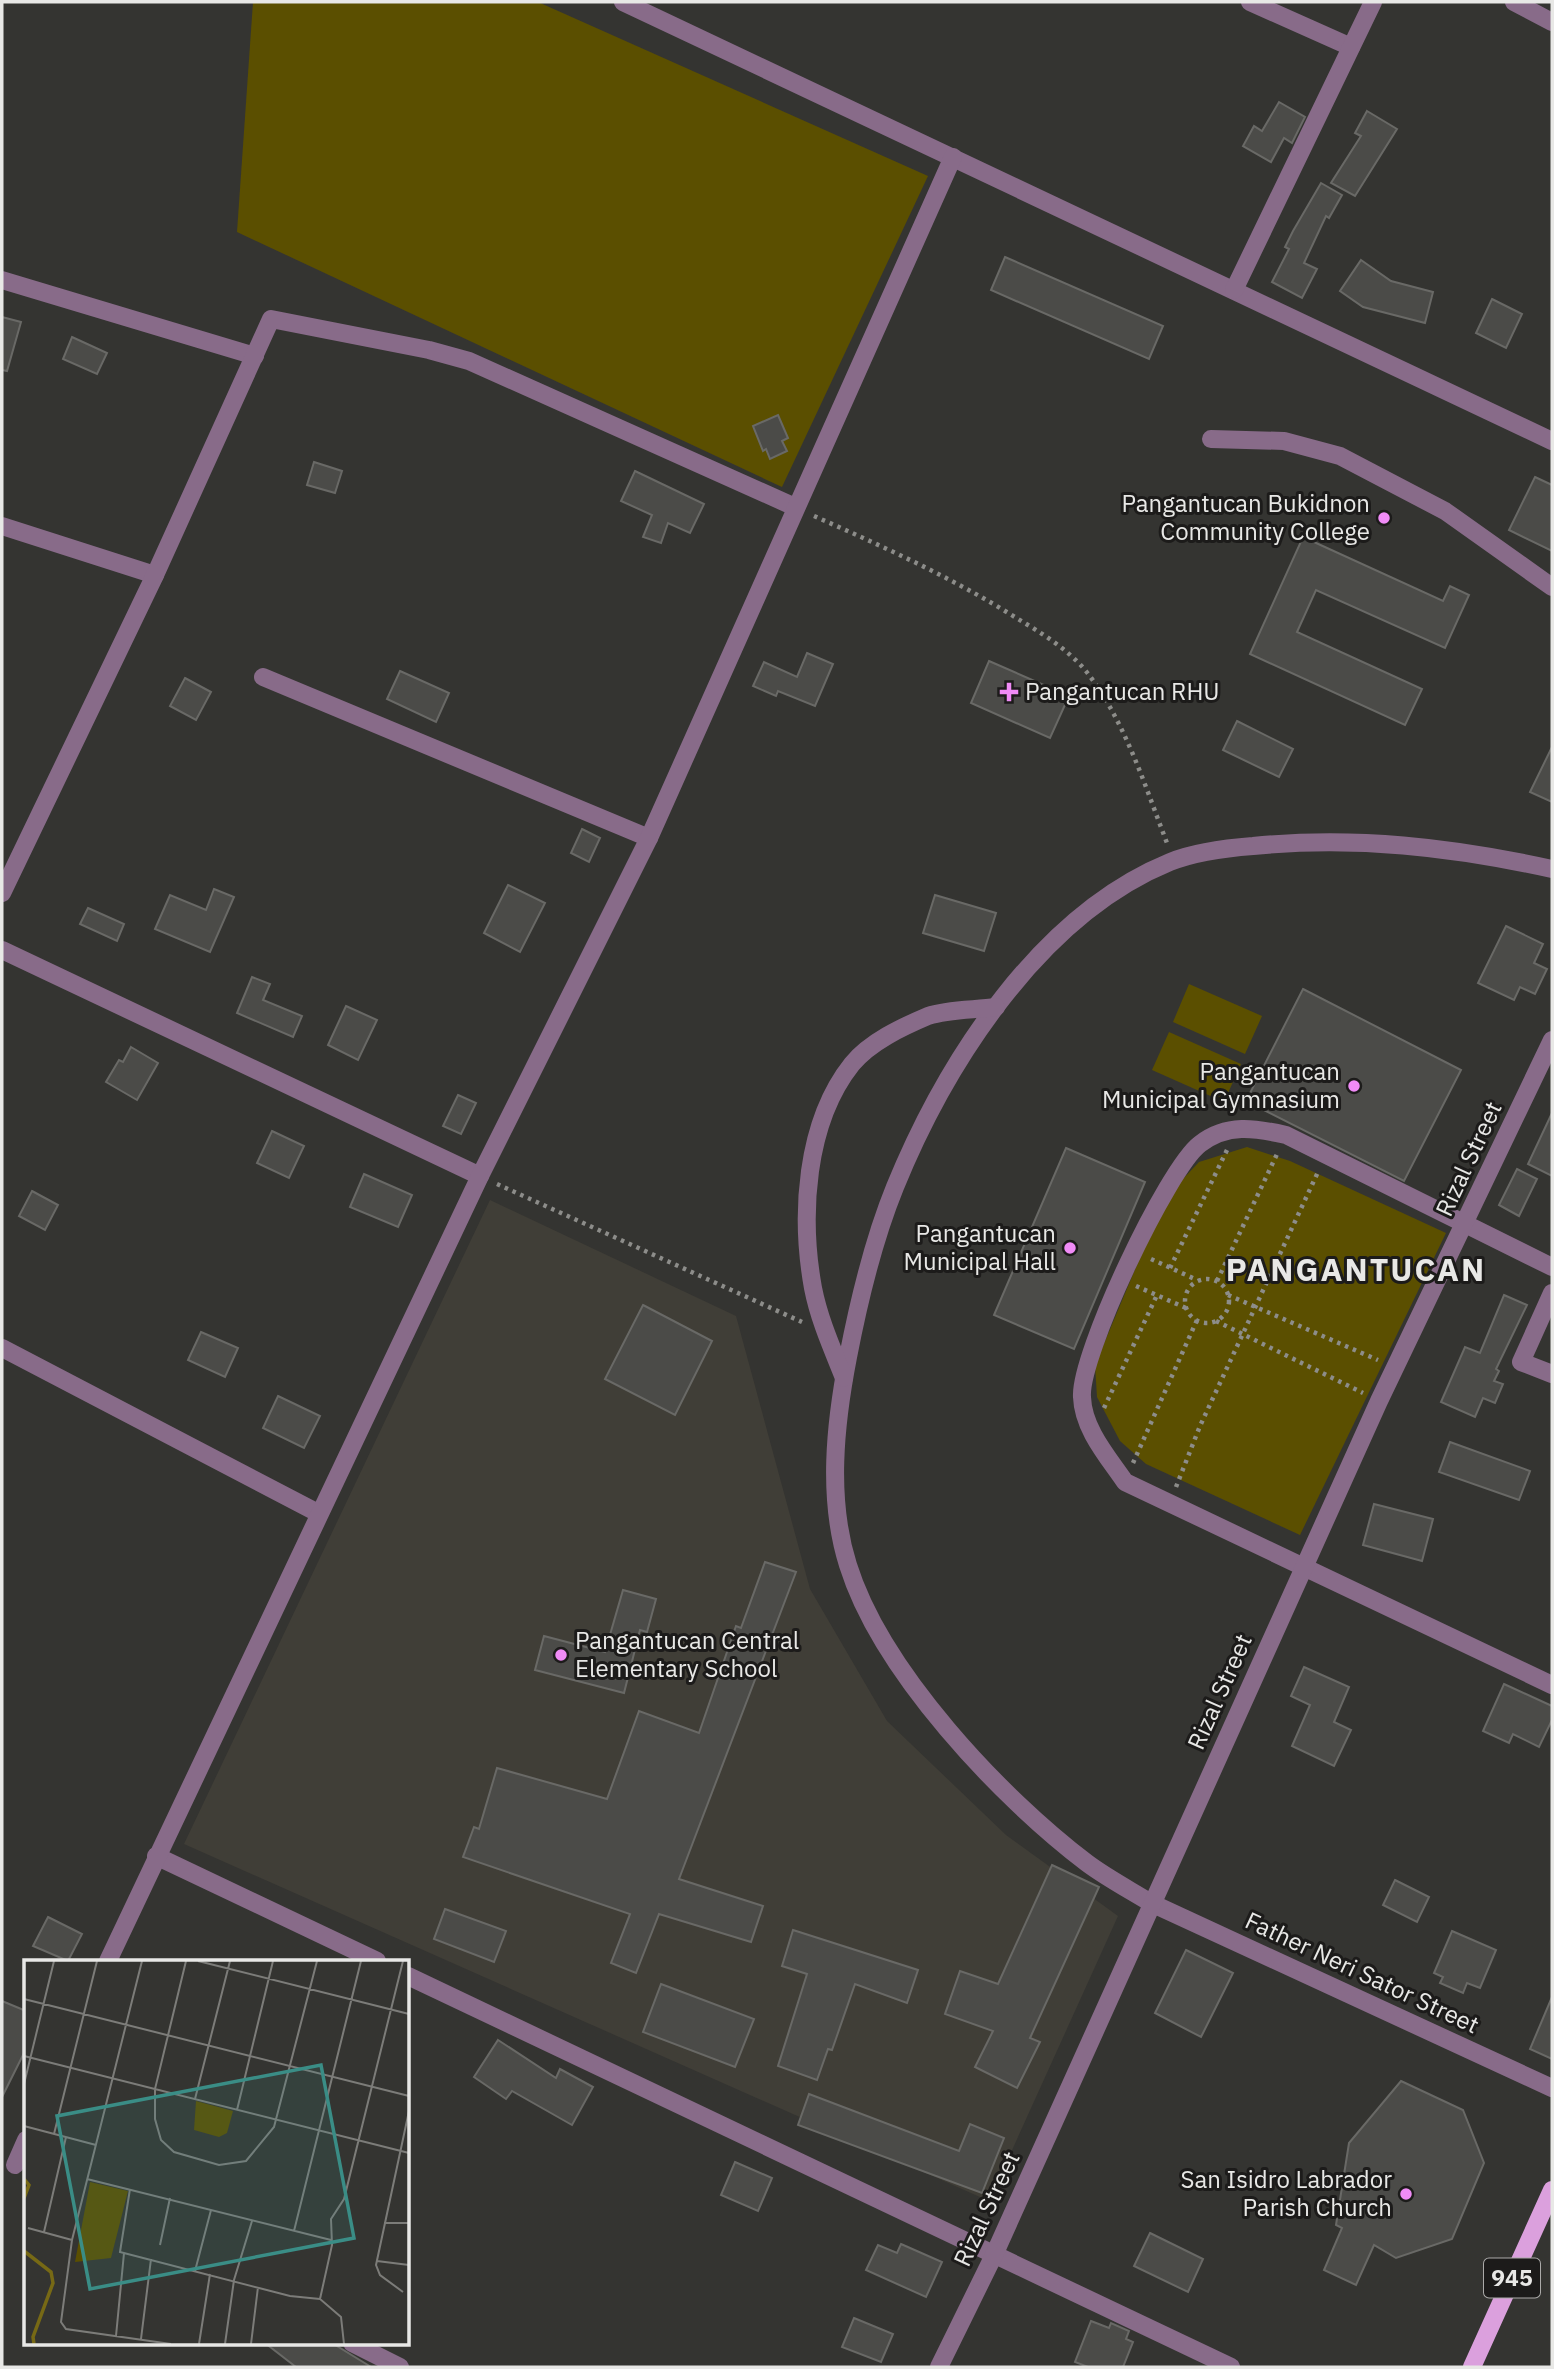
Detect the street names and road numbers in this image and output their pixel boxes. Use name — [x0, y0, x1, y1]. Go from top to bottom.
street label: Rizal Street — [1428, 1096, 1509, 1221]
street label: Rizal Street — [1179, 1629, 1259, 1754]
street label: Father Neri Sator Street — [1240, 1904, 1484, 2040]
street label: Rizal Street — [946, 2146, 1027, 2271]
road number: 945 — [1484, 2258, 1540, 2298]

